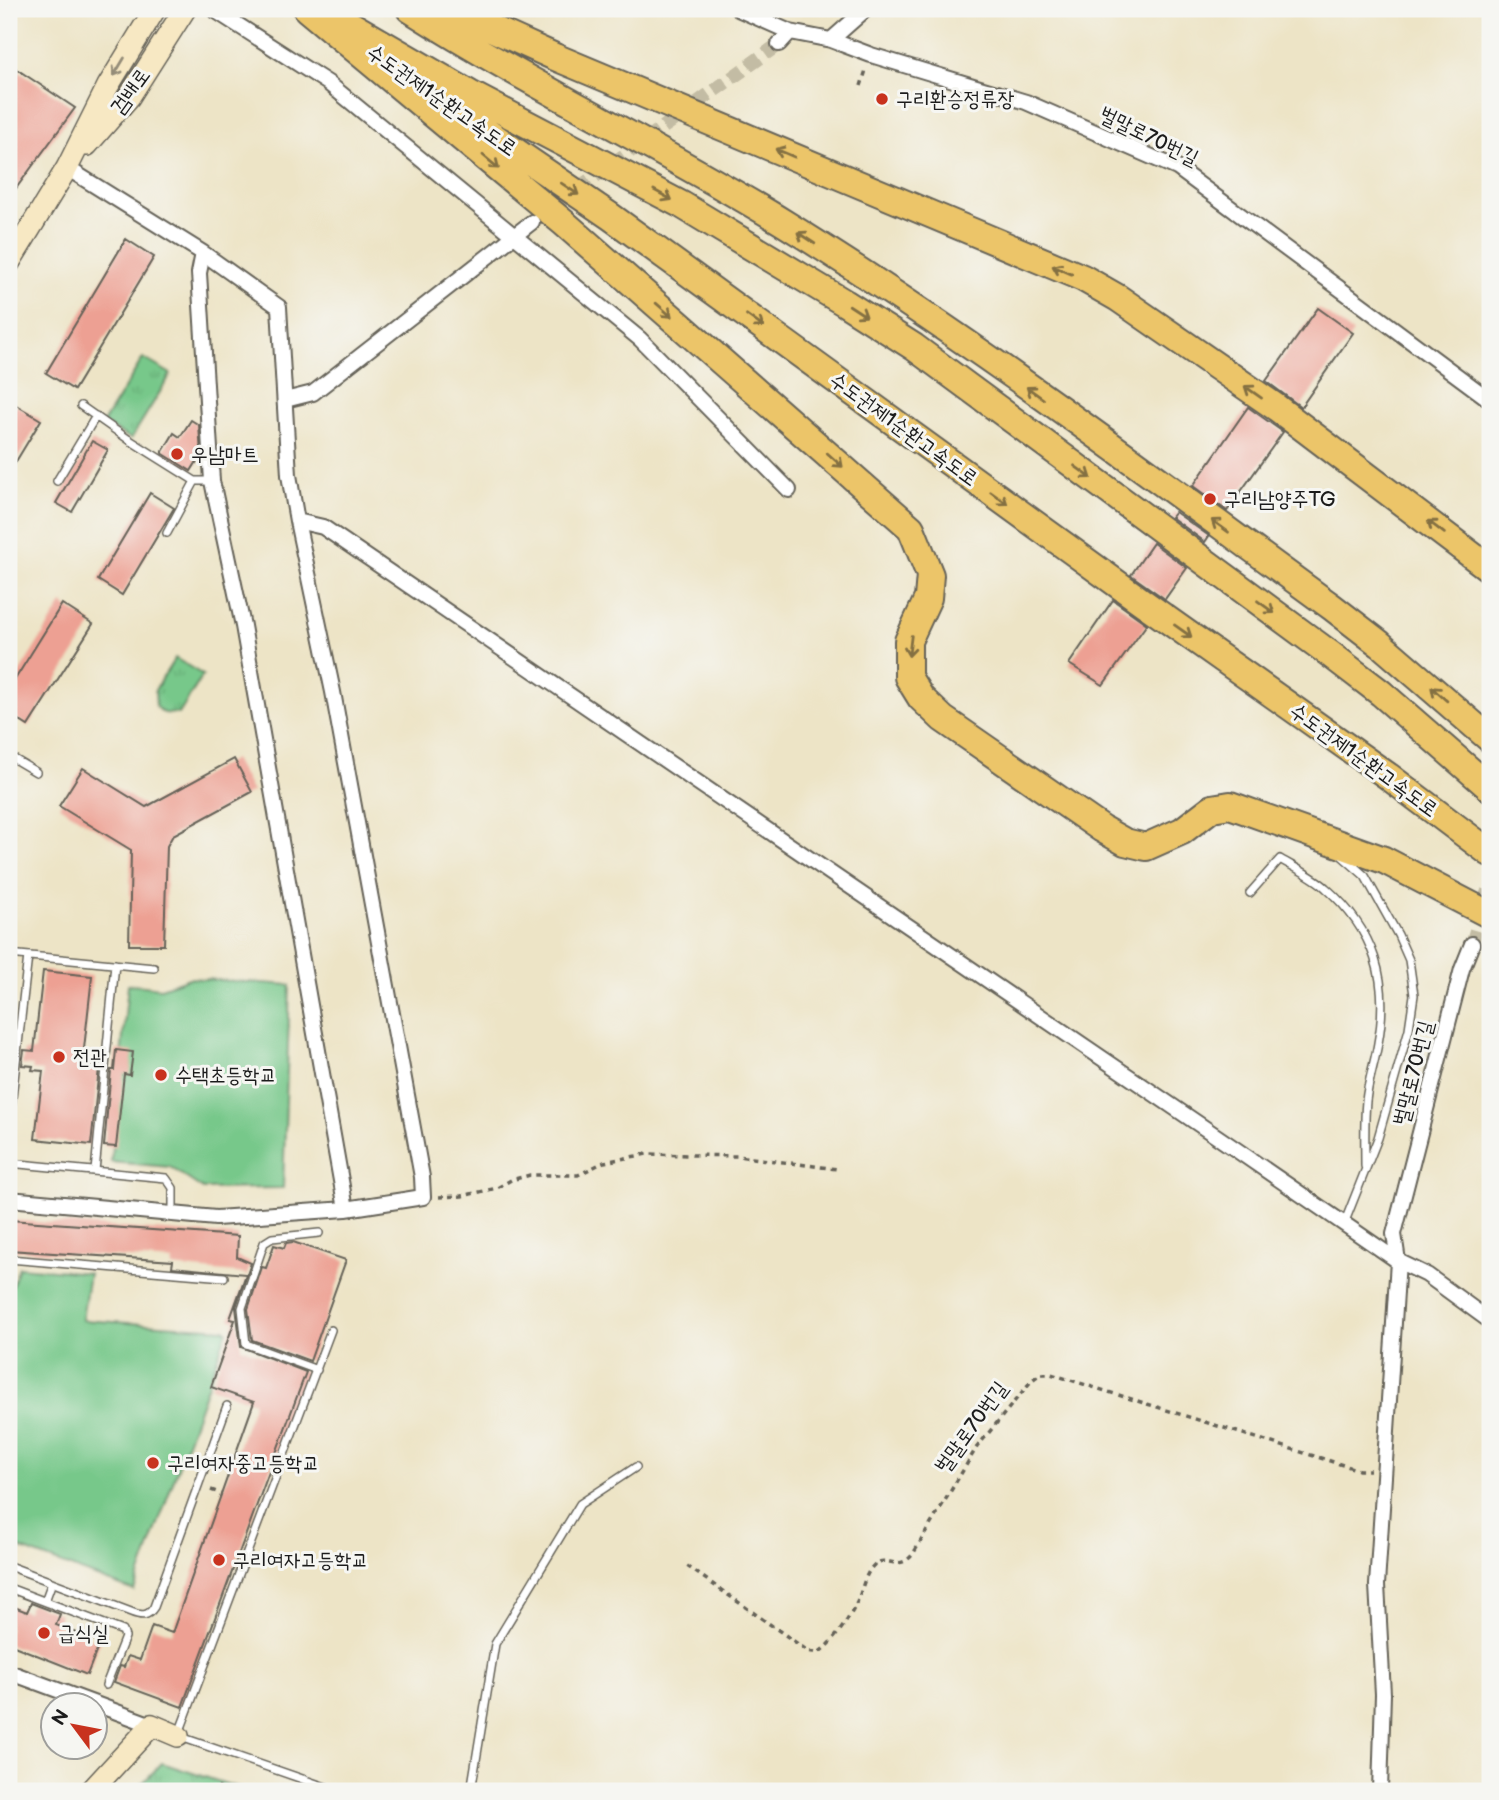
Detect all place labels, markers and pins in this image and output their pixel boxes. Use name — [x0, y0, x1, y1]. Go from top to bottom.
place label: 구리환승정류장 — [896, 87, 1014, 112]
marker: 구리환승정류장 — [874, 91, 890, 107]
place label: 우남마트 — [191, 442, 259, 467]
marker: 우남마트 — [169, 446, 185, 462]
place label: 구리남양주TG — [1224, 487, 1336, 512]
marker: 구리남양주TG — [1202, 491, 1218, 507]
place label: 전관 — [73, 1045, 107, 1070]
marker: 전관 — [51, 1049, 67, 1065]
place label: 수택초등학교 — [175, 1063, 276, 1088]
marker: 수택초등학교 — [153, 1067, 169, 1083]
place label: 구리여자중고등학교 — [167, 1451, 319, 1476]
marker: 구리여자중고등학교 — [145, 1455, 161, 1471]
place label: 구리여자고등학교 — [233, 1548, 368, 1573]
marker: 구리여자고등학교 — [211, 1552, 227, 1568]
place label: 급식실 — [58, 1621, 109, 1646]
marker: 급식실 — [36, 1625, 52, 1641]

